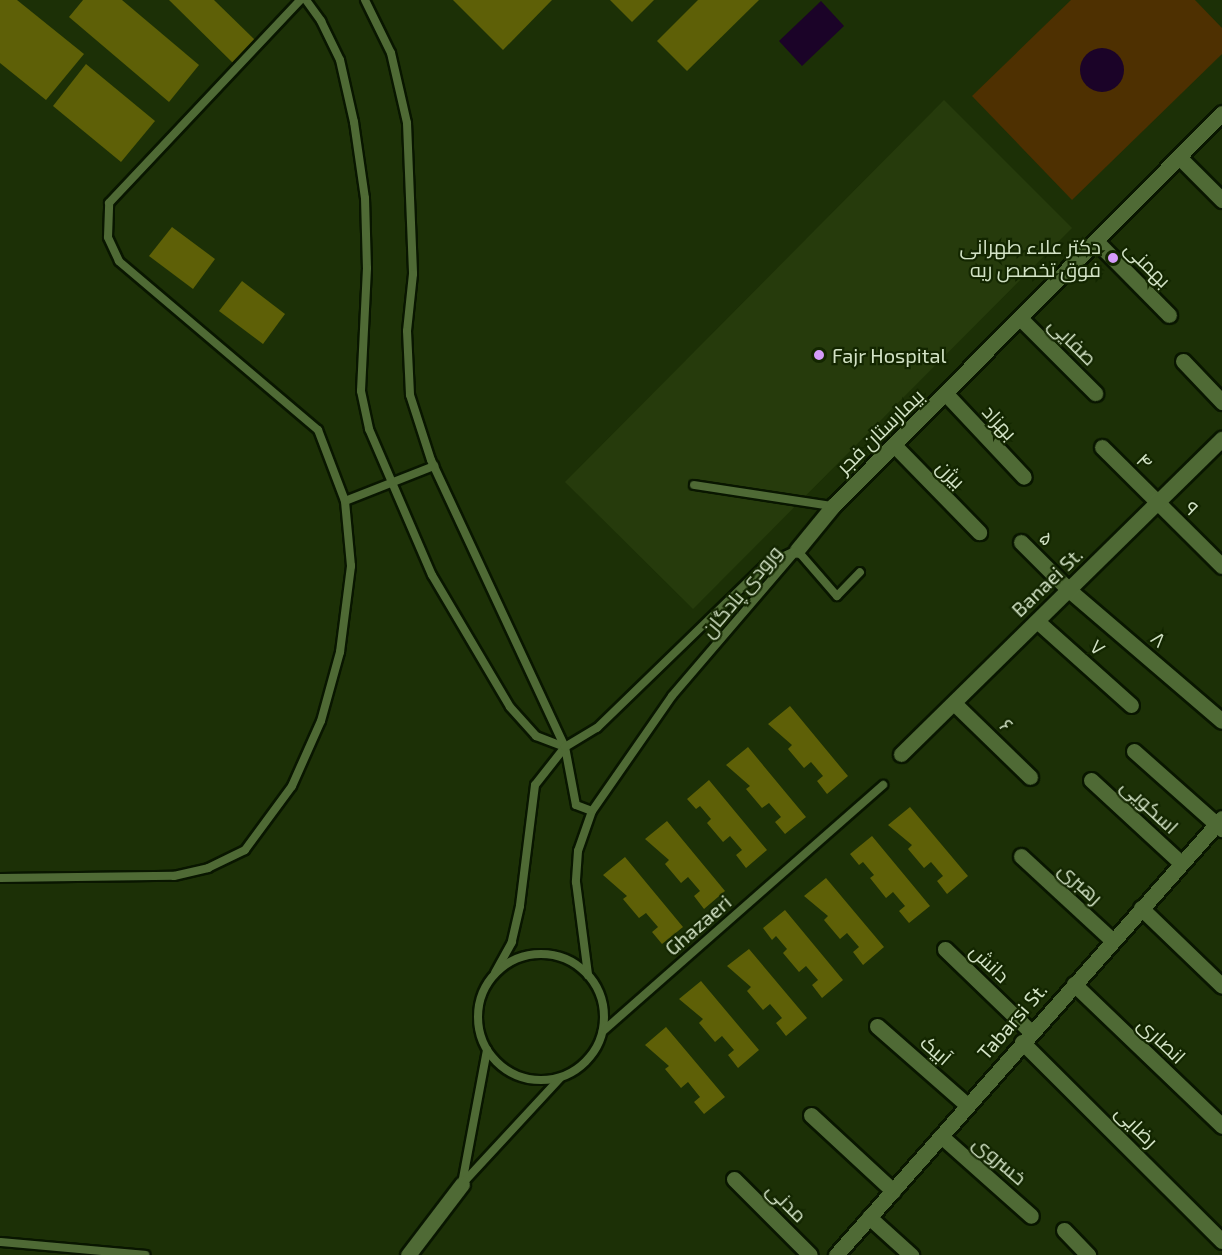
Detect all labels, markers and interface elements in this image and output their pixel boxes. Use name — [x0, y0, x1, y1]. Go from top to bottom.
place label: دکتر علاء طهرانی فوق تخصص ریه — [959, 234, 1101, 281]
street label: بهمنی — [1120, 236, 1176, 292]
marker: دکتر علاء طهرانی فوق تخصص ریه — [1106, 251, 1120, 265]
street label: صفایی — [1044, 312, 1102, 370]
place label: Fajr Hospital — [832, 343, 947, 367]
marker: Fajr Hospital — [810, 346, 828, 364]
street label: بیمارستان فجر — [831, 383, 929, 479]
street label: بهزاد — [978, 399, 1022, 445]
street label: ۴ — [1132, 448, 1158, 474]
street label: بیژن — [932, 455, 970, 493]
street label: ۹ — [1180, 496, 1204, 520]
street label: ۵ — [1035, 526, 1059, 550]
street label: ورودی پادگان — [696, 540, 786, 642]
street label: Banaei St. — [1006, 542, 1088, 622]
street label: ۸ — [1146, 626, 1172, 652]
street label: ۷ — [1085, 634, 1111, 660]
street label: ۶ — [995, 713, 1019, 737]
street label: اسکویی — [1116, 773, 1184, 839]
street label: رهبری — [1054, 857, 1108, 909]
street label: Ghazaeri — [660, 890, 736, 960]
street label: دانش — [965, 939, 1015, 987]
street label: Tabarsi St. — [972, 978, 1052, 1064]
street label: انصاری — [1133, 1012, 1191, 1068]
street label: آبیک — [916, 1030, 956, 1070]
street label: رضایی — [1111, 1100, 1163, 1152]
street label: خسروی — [968, 1130, 1032, 1190]
street label: مدنی — [762, 1177, 812, 1227]

